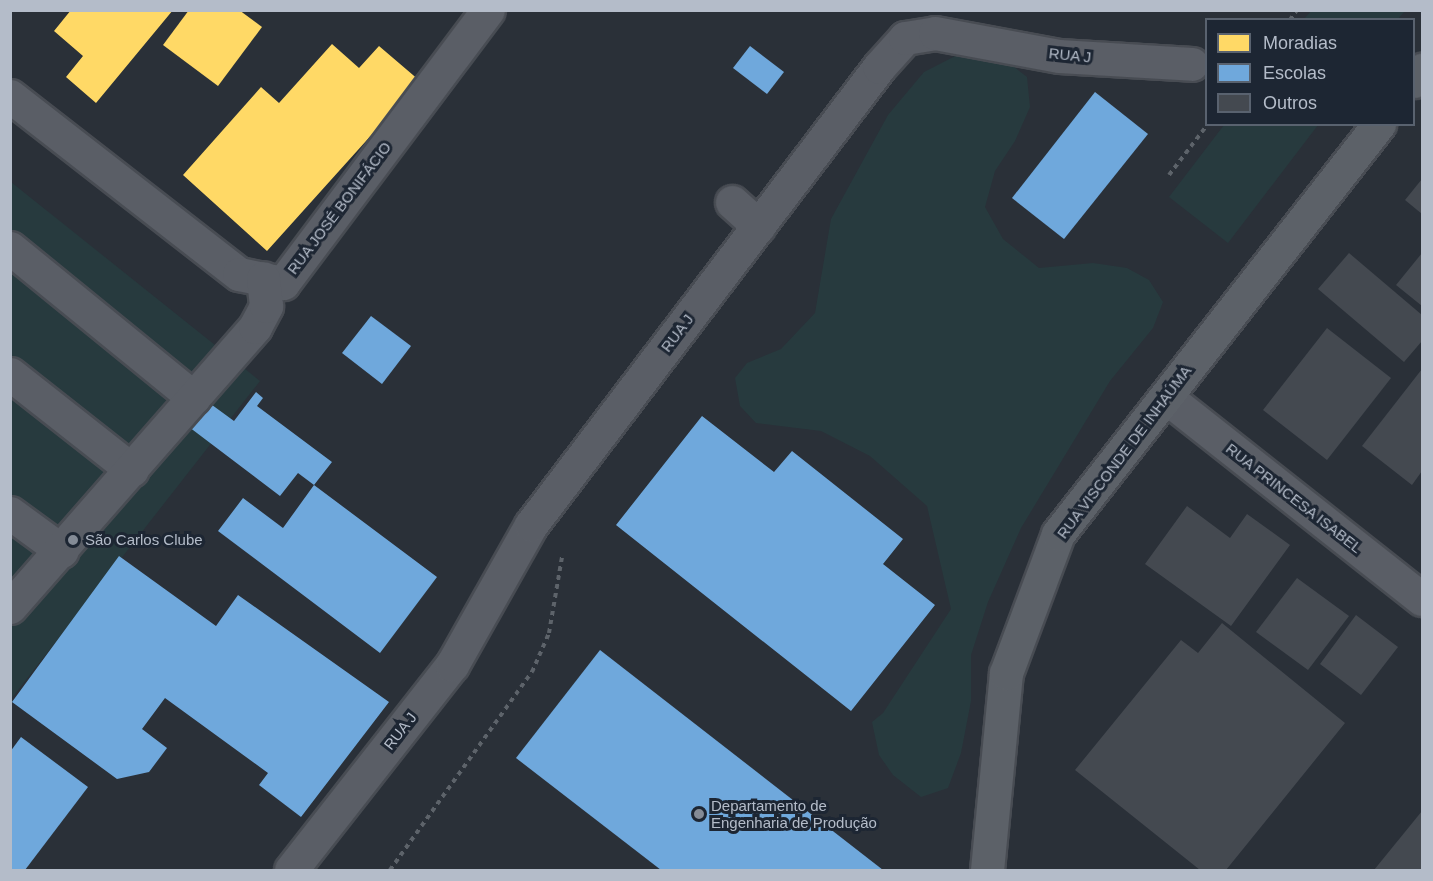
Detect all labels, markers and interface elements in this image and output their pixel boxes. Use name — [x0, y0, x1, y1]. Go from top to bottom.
legend — [1205, 18, 1415, 126]
text: Moradias — [1263, 33, 1337, 53]
street label: RUA J — [1048, 44, 1092, 66]
text: Escolas — [1263, 63, 1326, 83]
text: Outros — [1263, 93, 1317, 113]
street label: RUA JOSÉ BONIFÁCIO — [283, 138, 395, 278]
street label: RUA J — [657, 310, 697, 356]
street label: RUA VISCONDE DE INHAÚMA — [1053, 362, 1195, 542]
street label: RUA PRINCESA ISABEL — [1222, 439, 1366, 557]
place label: São Carlos Clube — [85, 531, 203, 549]
marker: São Carlos Clube — [66, 533, 80, 547]
street label: RUA J — [380, 708, 420, 754]
place label: Departamento de Engenharia de Produção — [711, 796, 877, 831]
marker: Departamento de Engenharia de Produção — [692, 807, 706, 821]

